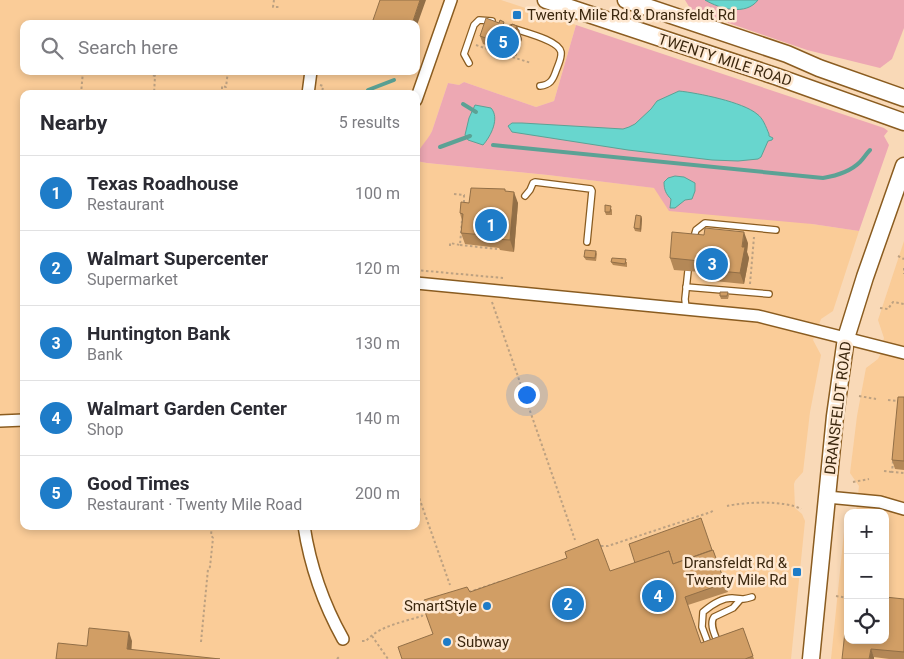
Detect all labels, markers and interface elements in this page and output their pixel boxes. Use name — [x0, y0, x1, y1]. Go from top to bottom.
place label: Twenty Mile Rd & Dransfeldt Rd — [527, 6, 736, 24]
marker: Twenty Mile Rd & Dransfeldt Rd — [511, 9, 523, 21]
search box — [20, 20, 420, 75]
pin: 5 — [487, 23, 519, 61]
street label: TWENTY MILE ROAD — [656, 30, 794, 90]
icon: search — [38, 34, 66, 62]
text: Search here — [78, 36, 178, 59]
text: Nearby — [40, 111, 107, 135]
text: 5 results — [339, 113, 400, 132]
text: Texas Roadhouse — [87, 172, 238, 195]
text: 1 — [51, 184, 61, 203]
text: 100 m — [355, 184, 400, 203]
text: Restaurant — [87, 195, 164, 214]
pin: 1 — [475, 206, 507, 244]
pin: 3 — [696, 245, 728, 283]
text: Walmart Supercenter — [87, 247, 268, 270]
text: 2 — [51, 259, 61, 278]
text: 120 m — [355, 259, 400, 278]
text: Supermarket — [87, 270, 178, 289]
text: Huntington Bank — [87, 322, 230, 345]
text: 3 — [51, 334, 61, 353]
text: 130 m — [355, 334, 400, 353]
street label: DRANSFELDT ROAD — [821, 340, 855, 476]
text: Bank — [87, 345, 123, 364]
your location — [514, 382, 540, 408]
text: Walmart Garden Center — [87, 397, 287, 420]
text: 4 — [51, 409, 61, 428]
text: 140 m — [355, 409, 400, 428]
text: Shop — [87, 420, 123, 439]
text: Good Times — [87, 472, 190, 495]
text: 5 — [51, 484, 61, 503]
text: 200 m — [355, 484, 400, 503]
text: Restaurant · Twenty Mile Road — [87, 495, 302, 514]
map controls — [844, 509, 889, 644]
button: + — [844, 509, 889, 554]
place label: Dransfeldt Rd & Twenty Mile Rd — [684, 554, 788, 589]
button: − — [844, 554, 889, 599]
marker: Dransfeldt Rd & Twenty Mile Rd — [791, 566, 803, 578]
pin: 4 — [642, 577, 674, 615]
pin: 2 — [552, 585, 584, 623]
place label: SmartStyle — [404, 597, 477, 615]
button: locate — [844, 599, 889, 644]
marker: SmartStyle — [481, 600, 493, 612]
place label: Subway — [457, 633, 509, 651]
marker: Subway — [441, 636, 453, 648]

